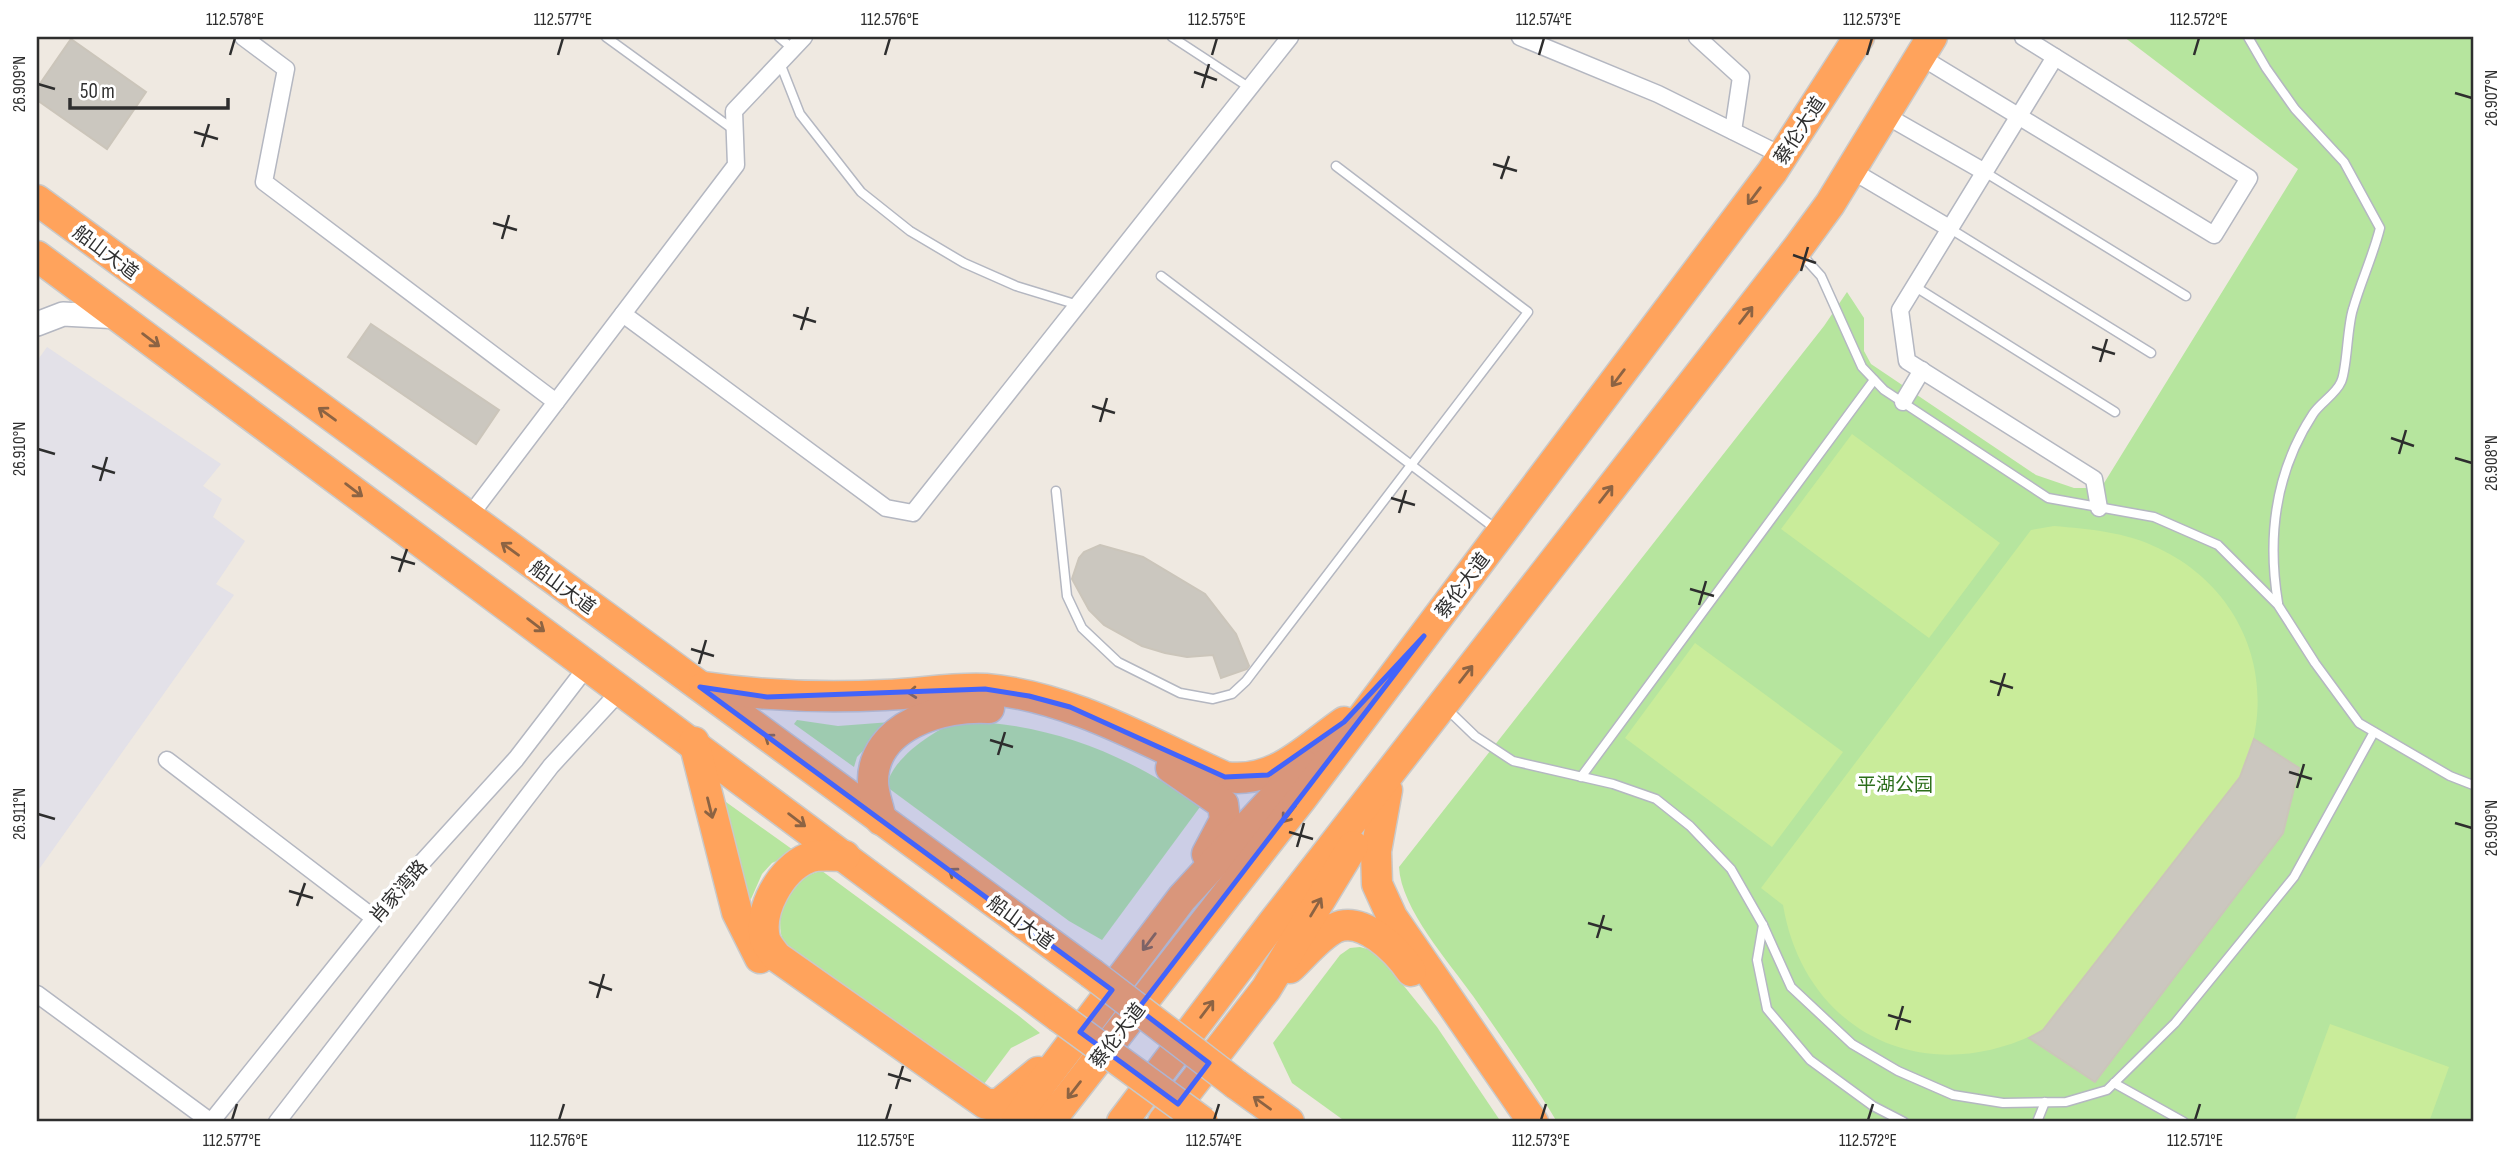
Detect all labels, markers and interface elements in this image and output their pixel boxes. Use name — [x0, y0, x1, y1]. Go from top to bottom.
text: 112.578°E — [206, 9, 264, 30]
text: 112.577°E — [534, 9, 592, 30]
text: 112.576°E — [861, 9, 919, 30]
text: 112.575°E — [1188, 9, 1246, 30]
text: 112.574°E — [1516, 9, 1572, 30]
text: 112.573°E — [1843, 9, 1901, 30]
text: 112.572°E — [2170, 9, 2228, 30]
text: 26.909°N — [9, 56, 30, 112]
scale bar — [70, 66, 228, 110]
text: 26.907°N — [2481, 70, 2502, 126]
text: 50 m — [80, 79, 115, 104]
street label: 蔡伦大道 — [1770, 93, 1831, 169]
one-way arrow — [1747, 186, 1762, 205]
street label: 船山大道 — [68, 221, 142, 285]
one-way arrow — [1738, 306, 1753, 324]
one-way arrow — [141, 332, 160, 347]
one-way arrow — [1610, 368, 1625, 387]
one-way arrow — [318, 407, 337, 422]
text: 26.910°N — [9, 422, 30, 476]
text: 26.908°N — [2481, 435, 2502, 491]
one-way arrow — [344, 482, 362, 497]
one-way arrow — [1598, 486, 1613, 504]
one-way arrow — [502, 541, 520, 556]
street label: 蔡伦大道 — [1431, 549, 1495, 623]
street label: 船山大道 — [525, 557, 600, 620]
one-way arrow — [527, 617, 546, 632]
one-way arrow — [1459, 665, 1474, 684]
one-way arrow — [907, 686, 930, 699]
one-way arrow — [764, 733, 783, 748]
park label: 平湖公园 — [1857, 774, 1933, 797]
text: 26.911°N — [9, 788, 30, 840]
one-way arrow — [704, 797, 717, 819]
text: 26.909°N — [2481, 800, 2502, 856]
one-way arrow — [1282, 805, 1297, 823]
one-way arrow — [787, 813, 806, 827]
street label: 肖家湾路 — [366, 856, 433, 928]
one-way arrow — [948, 868, 967, 882]
street label: 船山大道 — [983, 892, 1058, 955]
one-way arrow — [1309, 897, 1323, 917]
one-way arrow — [1141, 932, 1156, 951]
street label: 蔡伦大道 — [1086, 999, 1151, 1073]
one-way arrow — [1200, 1000, 1215, 1019]
one-way arrow — [1066, 1081, 1081, 1099]
one-way arrow — [1253, 1096, 1272, 1110]
text: 112.577°E — [203, 1130, 261, 1151]
text: 112.576°E — [530, 1130, 588, 1151]
text: 112.575°E — [857, 1130, 915, 1151]
text: 112.574°E — [1186, 1130, 1242, 1151]
text: 112.573°E — [1512, 1130, 1570, 1151]
text: 112.572°E — [1839, 1130, 1897, 1151]
text: 112.571°E — [2167, 1130, 2223, 1151]

